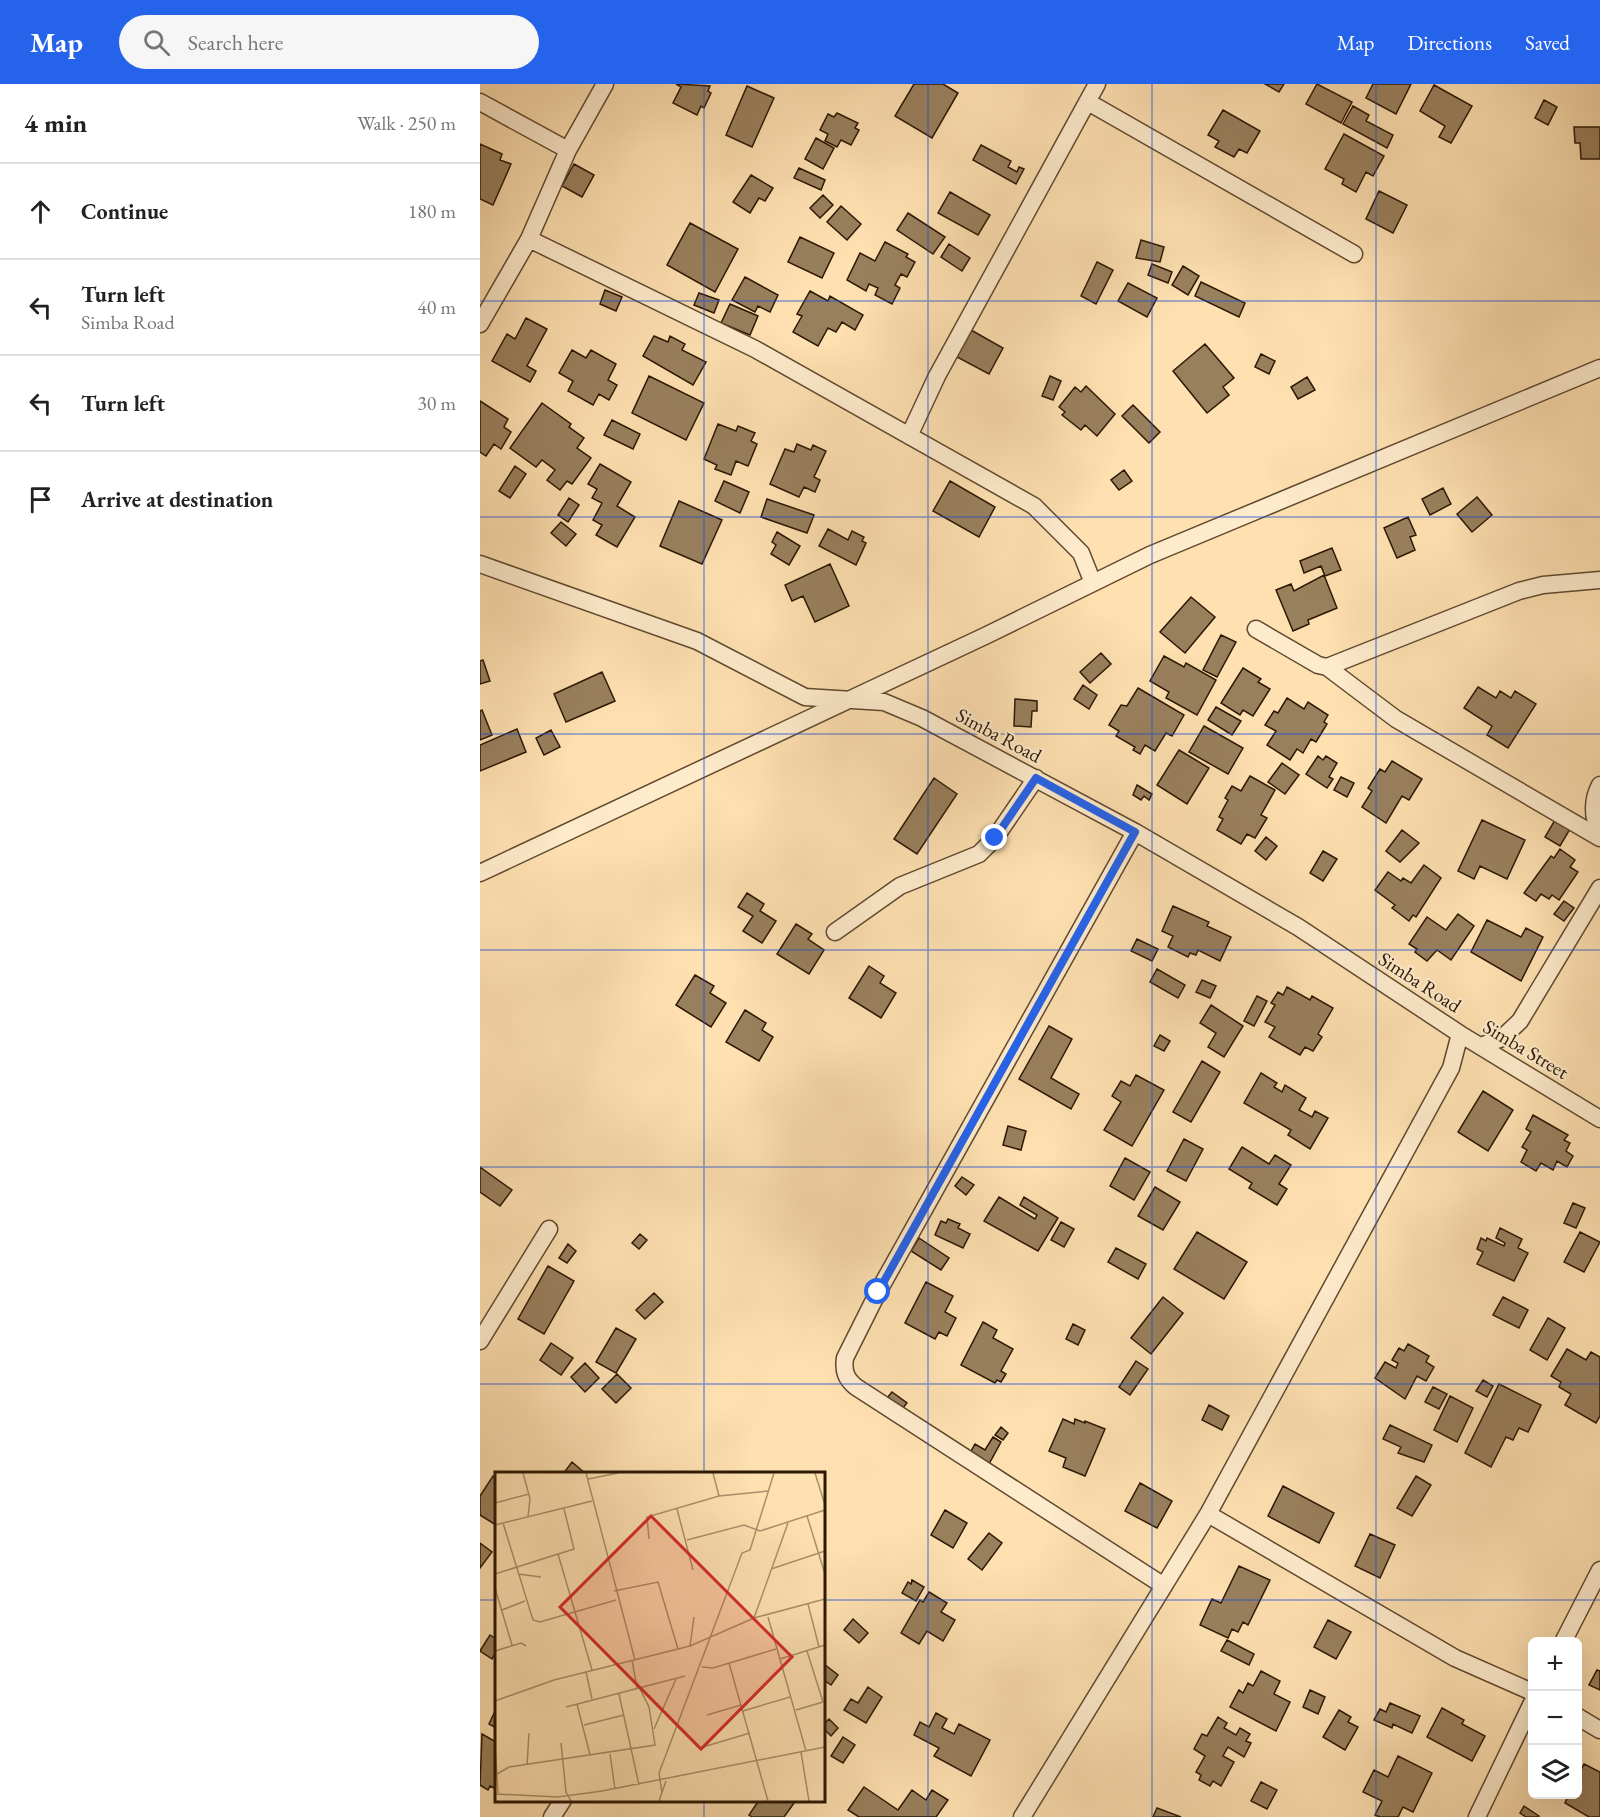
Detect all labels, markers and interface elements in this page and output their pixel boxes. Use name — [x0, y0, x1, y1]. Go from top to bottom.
search box — [119, 15, 539, 69]
text: Map — [30, 24, 83, 60]
icon: search — [140, 26, 173, 59]
text: Search here — [188, 28, 283, 57]
text: Map — [1337, 29, 1374, 56]
text: Directions — [1407, 29, 1492, 56]
text: Saved — [1525, 29, 1570, 56]
text: 4 min — [24, 106, 87, 140]
text: Walk · 250 m — [357, 110, 456, 136]
icon: ahead — [24, 195, 57, 228]
text: Continue — [81, 197, 168, 226]
text: 180 m — [408, 198, 456, 224]
text: Turn left — [81, 280, 165, 309]
icon: left — [24, 291, 57, 324]
text: 40 m — [417, 294, 456, 320]
text: Simba Road — [81, 309, 175, 335]
icon: left — [24, 387, 57, 420]
text: Turn left — [81, 389, 165, 418]
text: 30 m — [417, 390, 456, 416]
icon: arrive — [24, 483, 57, 516]
text: Arrive at destination — [81, 485, 273, 514]
street label: Simba Road — [952, 702, 1047, 769]
route end — [981, 824, 1007, 850]
street label: Simba Road — [1374, 946, 1467, 1019]
street label: Simba Street — [1478, 1013, 1574, 1085]
route start — [864, 1278, 890, 1304]
inset map — [495, 1472, 825, 1802]
map controls — [1528, 1637, 1582, 1799]
button: + — [1528, 1637, 1582, 1691]
button: − — [1528, 1691, 1582, 1745]
button: layers — [1528, 1745, 1582, 1799]

